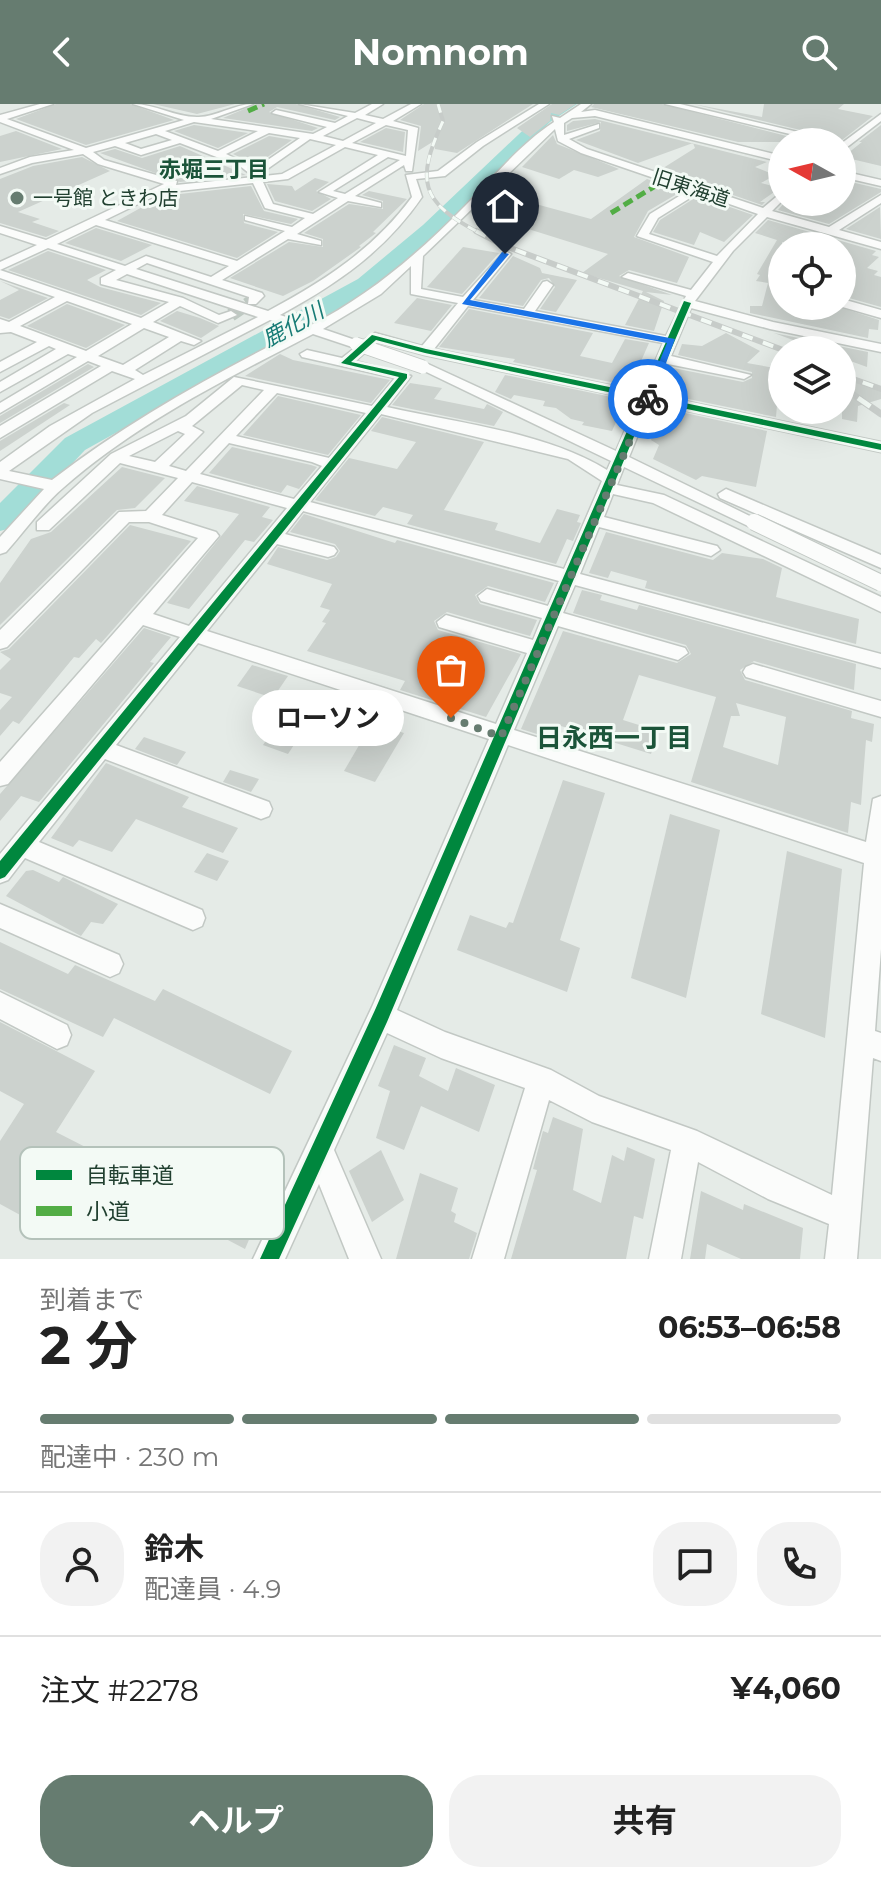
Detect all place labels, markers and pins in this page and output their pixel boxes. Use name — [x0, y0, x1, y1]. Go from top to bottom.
pin — [471, 172, 539, 254]
place label: 一号館 ときわ店 — [33, 186, 178, 210]
marker: 一号館 ときわ店 — [8, 189, 26, 207]
pin — [417, 636, 485, 718]
callout: ローソン — [251, 690, 403, 746]

